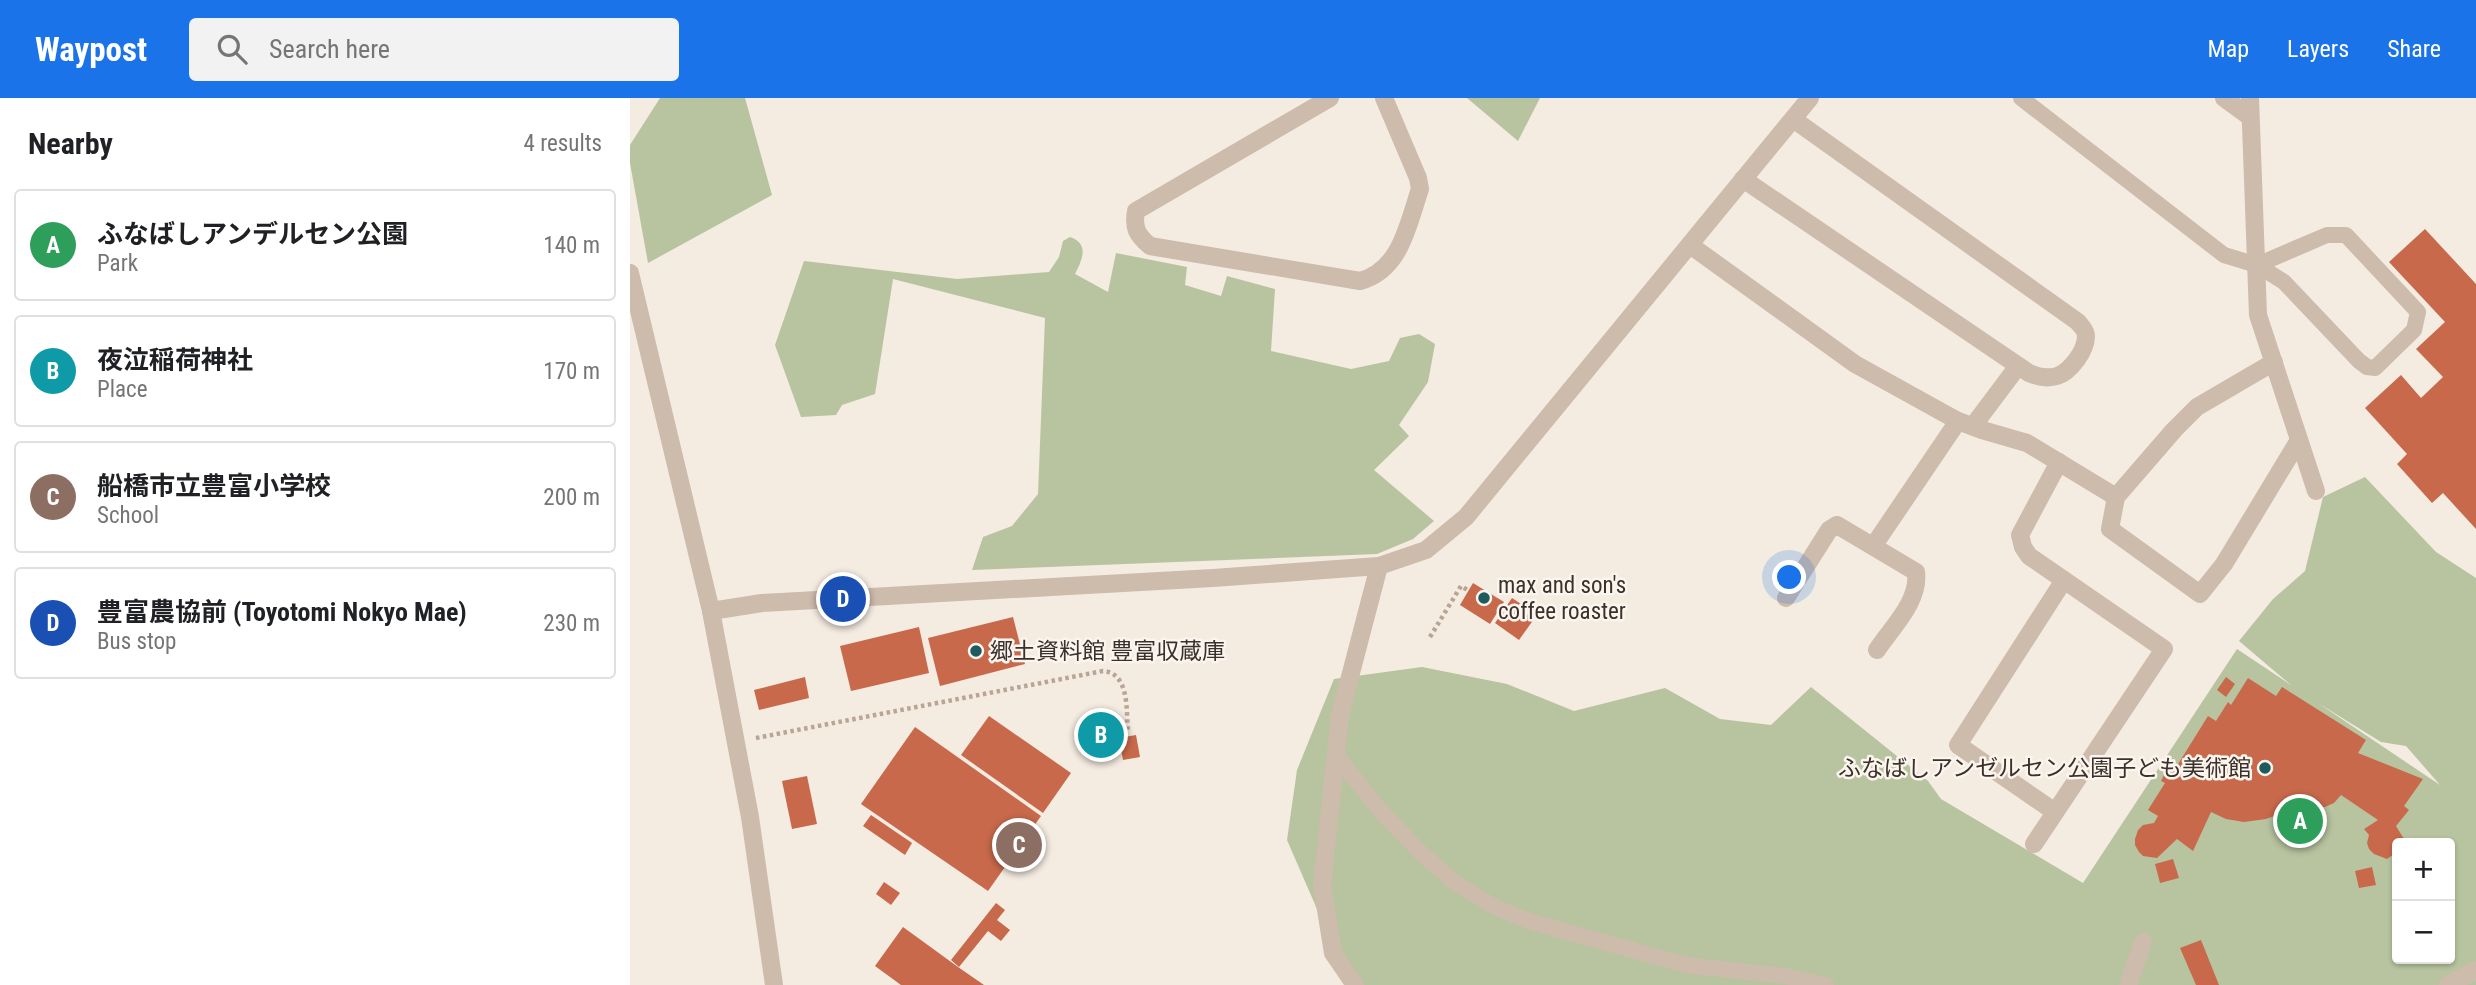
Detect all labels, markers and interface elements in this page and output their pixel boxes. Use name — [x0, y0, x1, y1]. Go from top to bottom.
search box — [189, 18, 679, 81]
text: Waypost — [35, 30, 147, 69]
icon: search — [213, 30, 251, 68]
text: Search here — [269, 34, 390, 64]
text: Map — [2208, 35, 2249, 63]
text: Layers — [2287, 35, 2349, 63]
text: Share — [2387, 35, 2441, 63]
text: Nearby — [28, 126, 113, 161]
text: 4 results — [524, 130, 602, 157]
text: ふなばしアンデルセン公園 — [97, 219, 408, 249]
text: A — [46, 232, 60, 259]
text: 140 m — [543, 232, 600, 259]
text: Park — [97, 250, 138, 277]
text: 夜泣稲荷神社 — [97, 345, 253, 375]
text: B — [47, 358, 59, 385]
text: 170 m — [543, 358, 600, 385]
text: Place — [97, 376, 147, 403]
text: 船橋市立豊富小学校 — [97, 471, 331, 501]
text: C — [46, 484, 60, 511]
text: 200 m — [543, 484, 600, 511]
text: School — [97, 502, 159, 529]
your location — [1772, 560, 1806, 594]
place label: max and son's coffee roaster — [1498, 572, 1626, 625]
pin: D — [820, 573, 866, 625]
marker: max and son's coffee roaster — [1476, 590, 1492, 606]
text: 豊富農協前 (Toyotomi Nokyo Mae) — [97, 597, 467, 627]
text: D — [47, 610, 60, 637]
text: 230 m — [543, 610, 600, 637]
text: Bus stop — [97, 628, 176, 655]
place label: 郷土資料館 豊富収蔵庫 — [990, 638, 1225, 665]
marker: 郷土資料館 豊富収蔵庫 — [968, 643, 984, 659]
pin: B — [1078, 709, 1124, 761]
place label: ふなばしアンゼルセン公園子ども美術館 — [1838, 755, 2251, 782]
marker: ふなばしアンゼルセン公園子ども美術館 — [2257, 760, 2273, 776]
pin: A — [2277, 795, 2323, 847]
pin: C — [996, 819, 1042, 871]
map controls — [2392, 838, 2455, 964]
button: + — [2392, 838, 2455, 901]
button: − — [2392, 901, 2455, 964]

